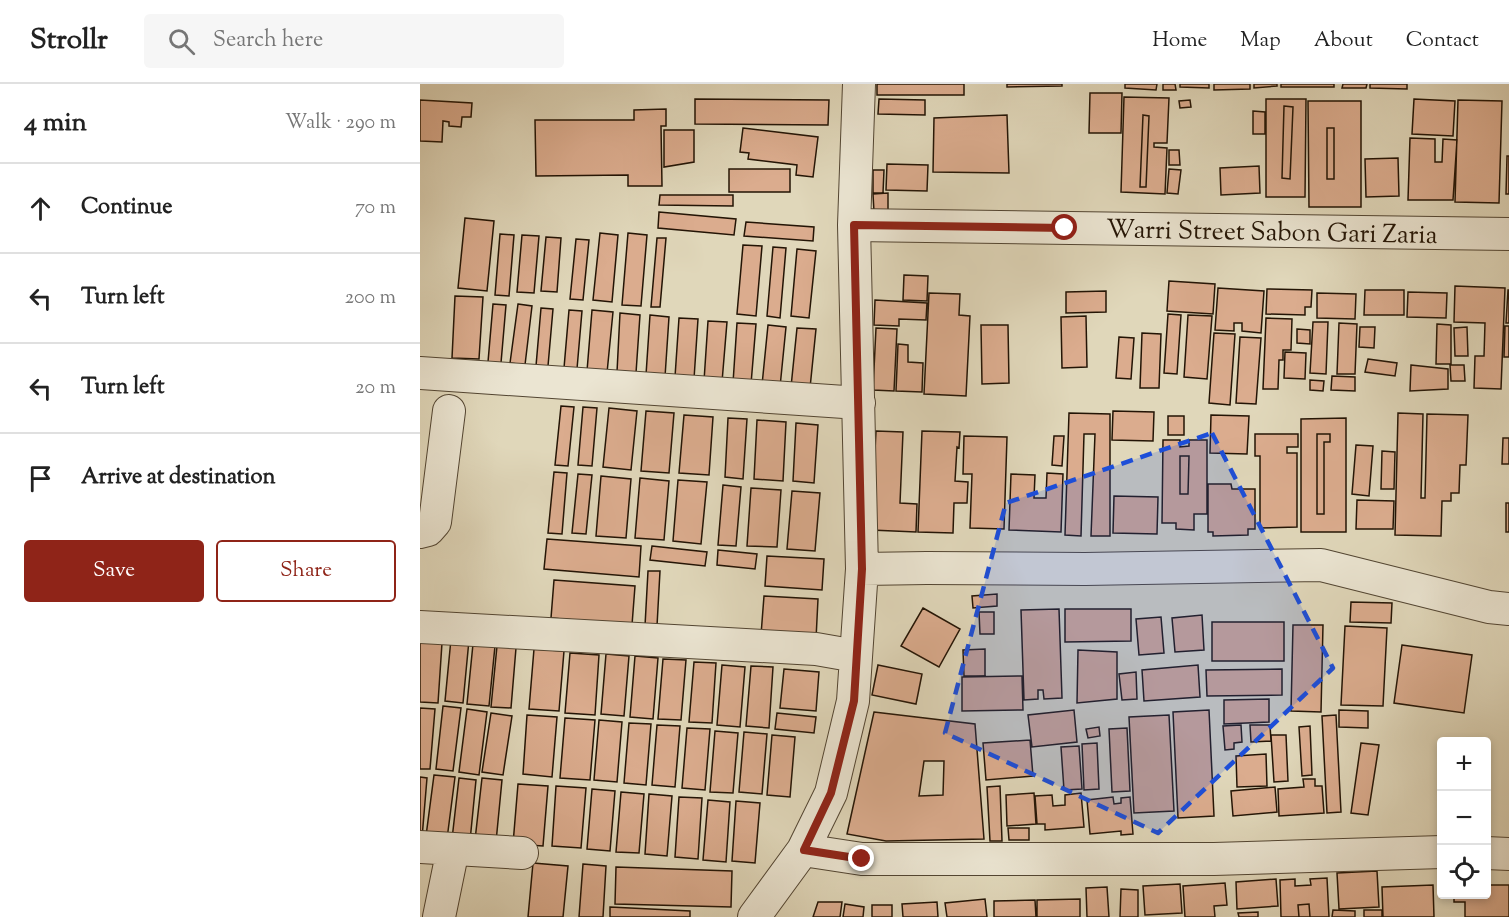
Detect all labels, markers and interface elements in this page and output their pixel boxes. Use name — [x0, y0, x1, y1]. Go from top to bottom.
search box — [144, 14, 564, 68]
text: Strollr — [30, 21, 108, 61]
icon: search — [165, 25, 198, 58]
text: Search here — [213, 25, 323, 57]
text: Home — [1152, 26, 1207, 56]
text: Map — [1240, 26, 1281, 56]
text: About — [1314, 26, 1373, 56]
text: Contact — [1406, 26, 1479, 56]
text: 4 min — [24, 105, 87, 142]
text: Walk · 290 m — [285, 109, 396, 138]
icon: ahead — [24, 192, 57, 225]
text: Continue — [81, 192, 172, 224]
text: 70 m — [355, 194, 396, 223]
street label: Warri Street Sabon Gari Zaria — [1106, 212, 1438, 255]
route start — [1051, 214, 1077, 240]
icon: left — [24, 282, 57, 315]
text: Turn left — [81, 282, 164, 314]
text: 200 m — [345, 284, 396, 313]
icon: left — [24, 372, 57, 405]
text: Turn left — [81, 372, 164, 404]
text: 20 m — [355, 374, 396, 403]
icon: arrive — [24, 462, 57, 495]
text: Arrive at destination — [81, 462, 276, 494]
button: Save — [24, 540, 204, 602]
button: Share — [216, 540, 396, 602]
map controls — [1437, 737, 1491, 899]
button: + — [1437, 737, 1491, 791]
button: − — [1437, 791, 1491, 845]
route end — [848, 845, 874, 871]
button: locate — [1437, 845, 1491, 899]

